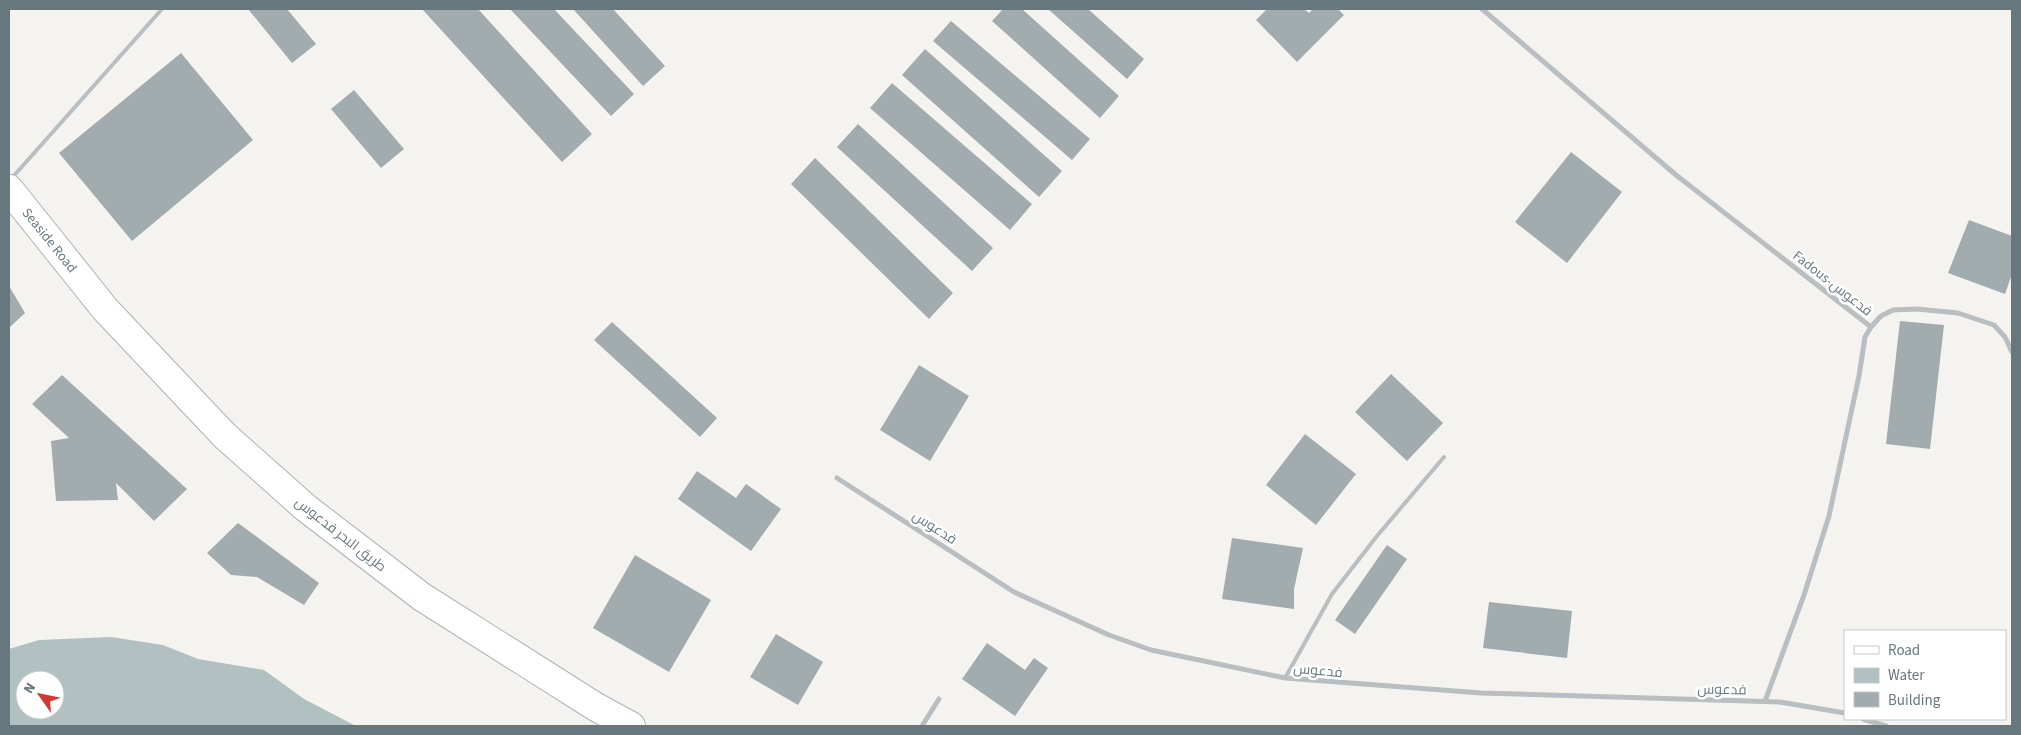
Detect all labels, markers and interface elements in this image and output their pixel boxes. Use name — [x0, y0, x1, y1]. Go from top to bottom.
street label: Seaside Road — [17, 204, 82, 277]
street label: Fadous-فدعوس — [1788, 246, 1876, 321]
street label: طريق البحر فدعوس — [290, 493, 390, 577]
street label: فدعوس — [908, 506, 961, 550]
legend — [1844, 630, 2006, 720]
text: Road — [1888, 640, 1920, 661]
street label: فدعوس — [1292, 659, 1343, 683]
text: Water — [1888, 665, 1925, 686]
north arrow — [15, 670, 65, 720]
text: N — [19, 679, 41, 698]
street label: فدعوس — [1697, 680, 1747, 700]
text: Building — [1888, 690, 1941, 711]

